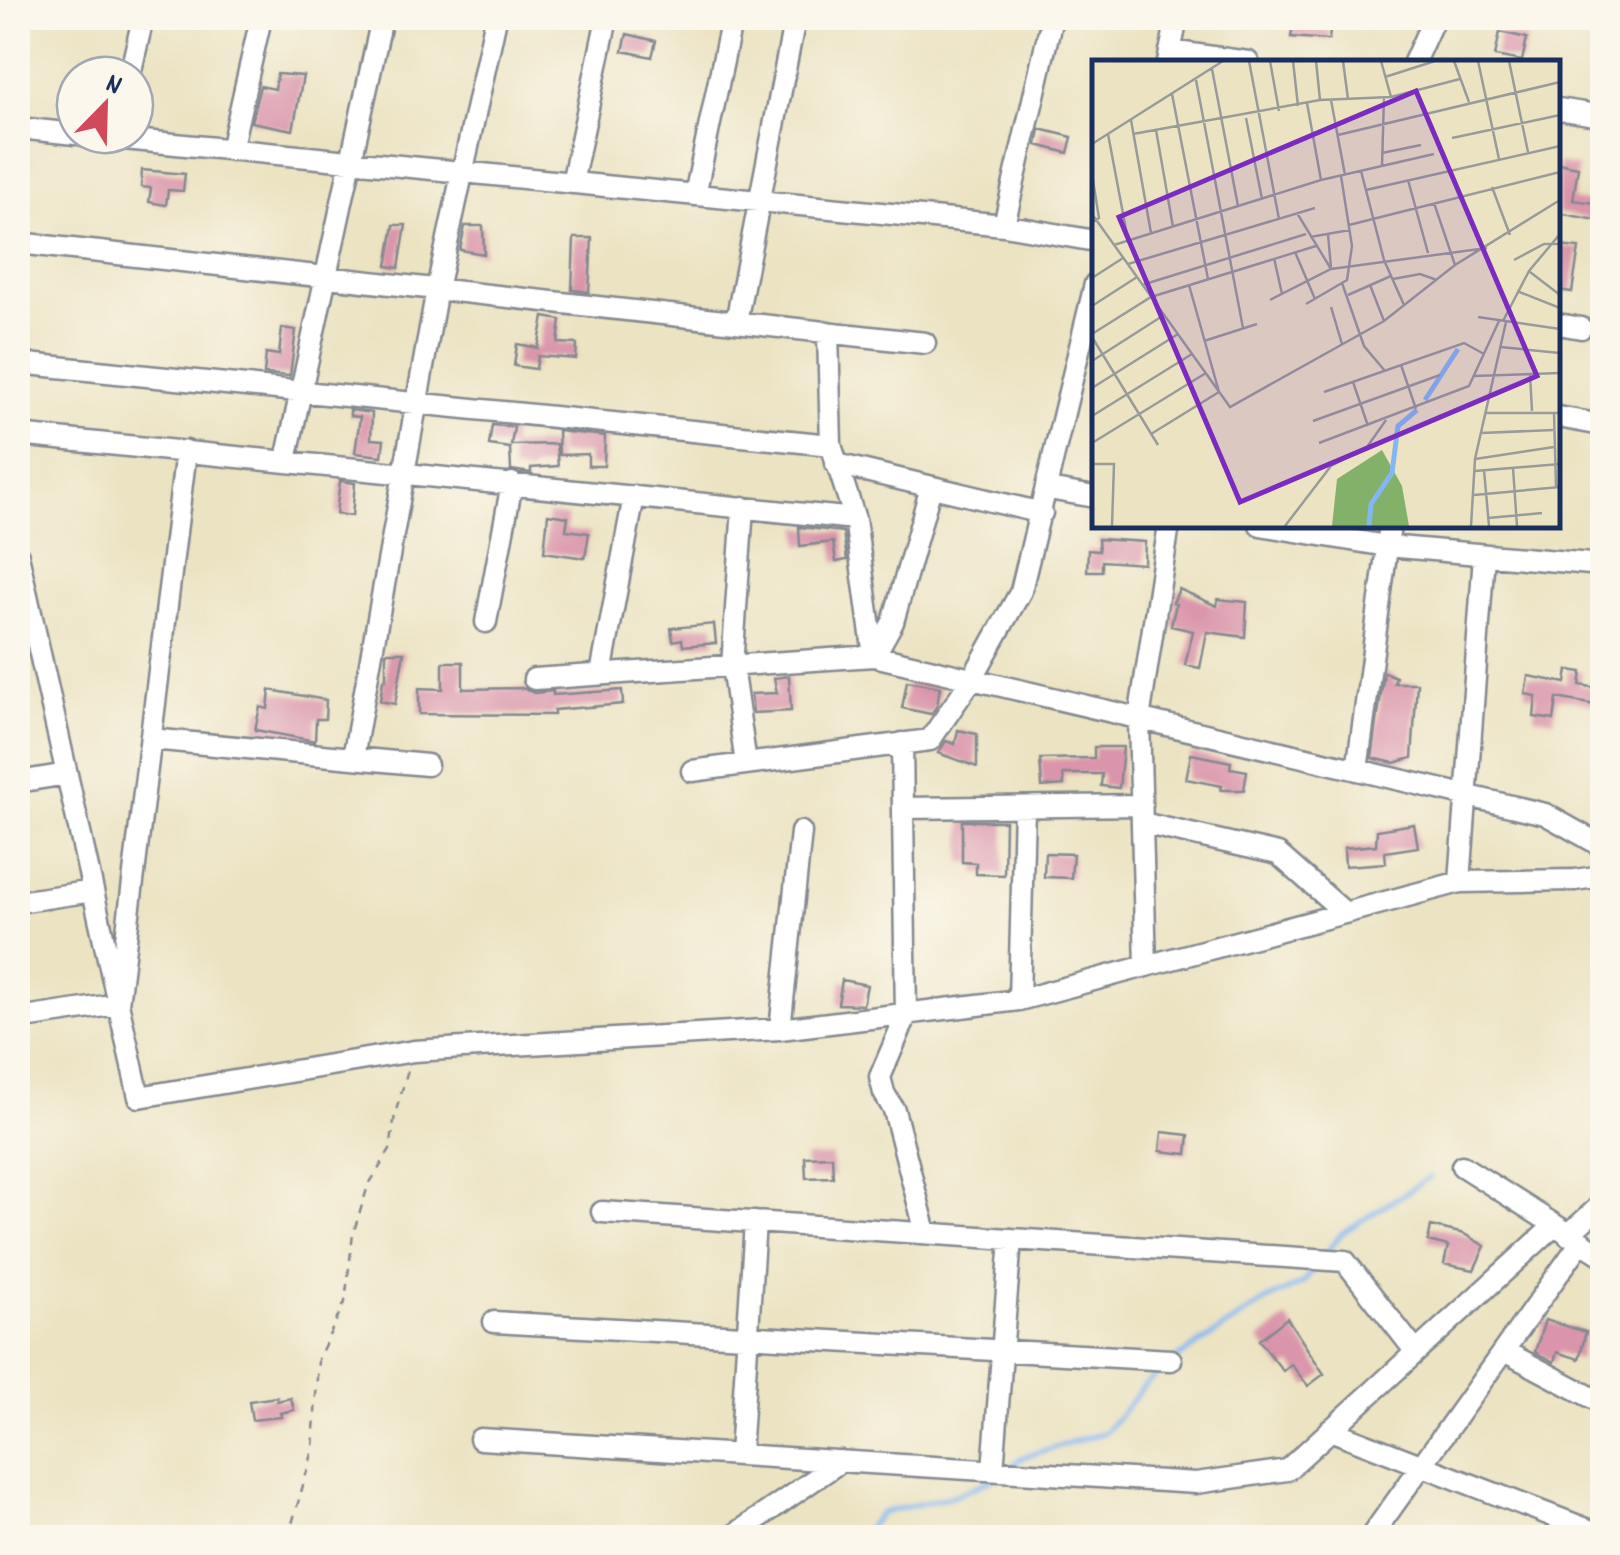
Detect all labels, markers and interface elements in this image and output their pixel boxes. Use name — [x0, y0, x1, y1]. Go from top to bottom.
north arrow — [55, 55, 155, 155]
inset map — [1092, 60, 1560, 528]
text: N — [99, 65, 127, 108]

